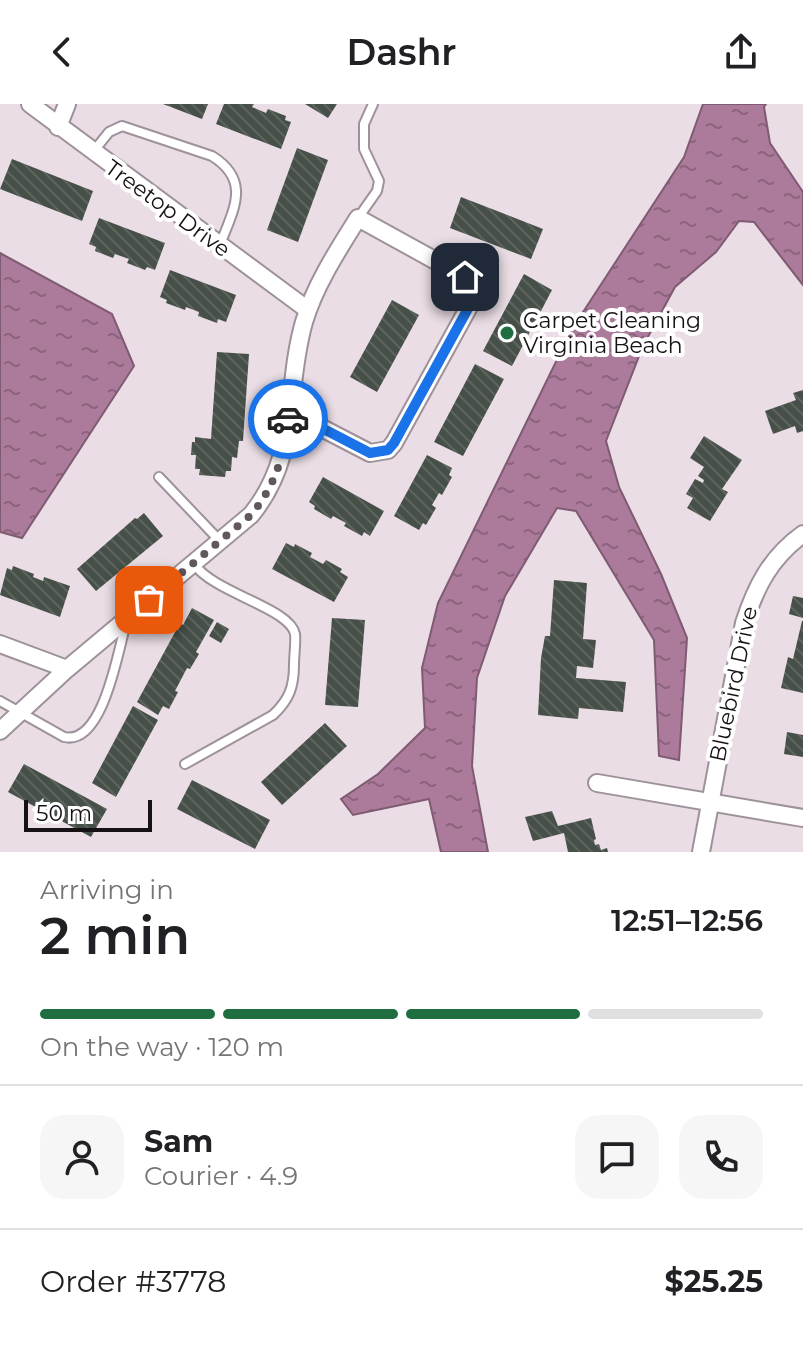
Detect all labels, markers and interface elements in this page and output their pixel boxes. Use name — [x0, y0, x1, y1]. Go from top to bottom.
icon: back — [40, 30, 84, 74]
text: Dashr — [347, 30, 456, 74]
icon: share — [719, 30, 763, 74]
street label: Treetop Drive — [100, 154, 236, 263]
pin — [431, 243, 499, 311]
icon: home — [443, 255, 487, 299]
place label: Carpet Cleaning Virginia Beach — [523, 307, 701, 359]
marker: Carpet Cleaning Virginia Beach — [498, 324, 516, 342]
courier — [248, 379, 328, 459]
icon: car — [266, 397, 310, 441]
pin — [115, 566, 183, 634]
icon: bag — [127, 578, 171, 622]
street label: Bluebird Drive — [704, 604, 763, 764]
scale bar — [24, 796, 152, 832]
text: 50 m — [36, 800, 92, 827]
text: Arriving in — [40, 874, 174, 906]
text: 12:51–12:56 — [611, 902, 763, 939]
text: 2 min — [40, 904, 190, 967]
text: On the way · 120 m — [40, 1031, 284, 1063]
button: person — [40, 1115, 124, 1199]
button: chat — [575, 1115, 659, 1199]
button: phone — [679, 1115, 763, 1199]
text: Sam — [144, 1123, 213, 1160]
text: Courier · 4.9 — [144, 1160, 298, 1192]
text: Order #3778 — [40, 1263, 227, 1300]
text: $25.25 — [665, 1263, 763, 1300]

